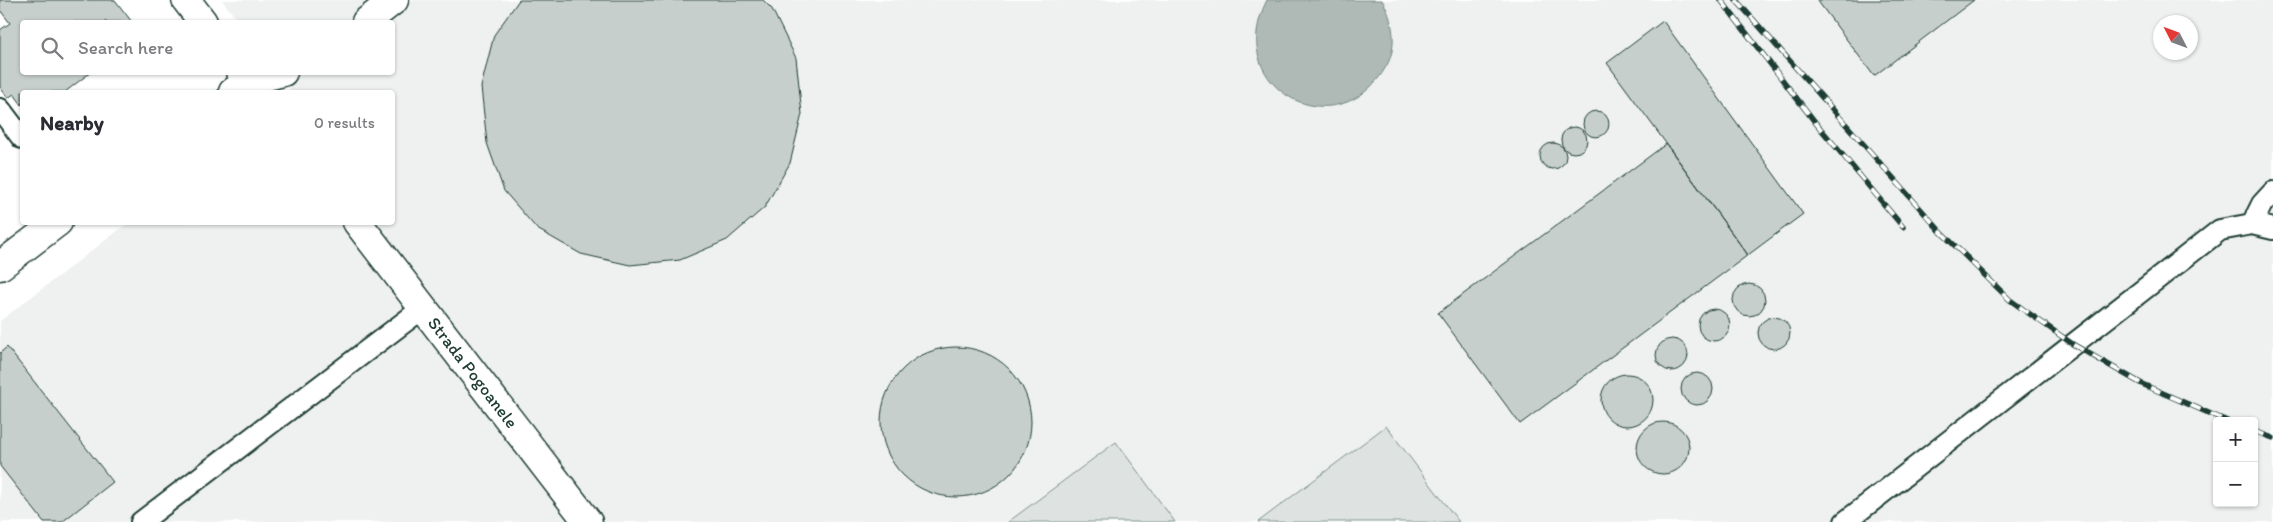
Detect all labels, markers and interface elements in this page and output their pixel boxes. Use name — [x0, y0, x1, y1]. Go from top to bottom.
north arrow — [2153, 15, 2198, 60]
search box — [20, 20, 395, 75]
icon: search — [38, 34, 66, 62]
text: Search here — [78, 36, 173, 59]
text: Nearby — [40, 110, 104, 135]
text: 0 results — [314, 113, 375, 132]
street label: Strada Pogoanele — [423, 313, 523, 433]
map controls — [2213, 417, 2258, 507]
button: + — [2213, 417, 2258, 462]
button: − — [2213, 462, 2258, 507]

